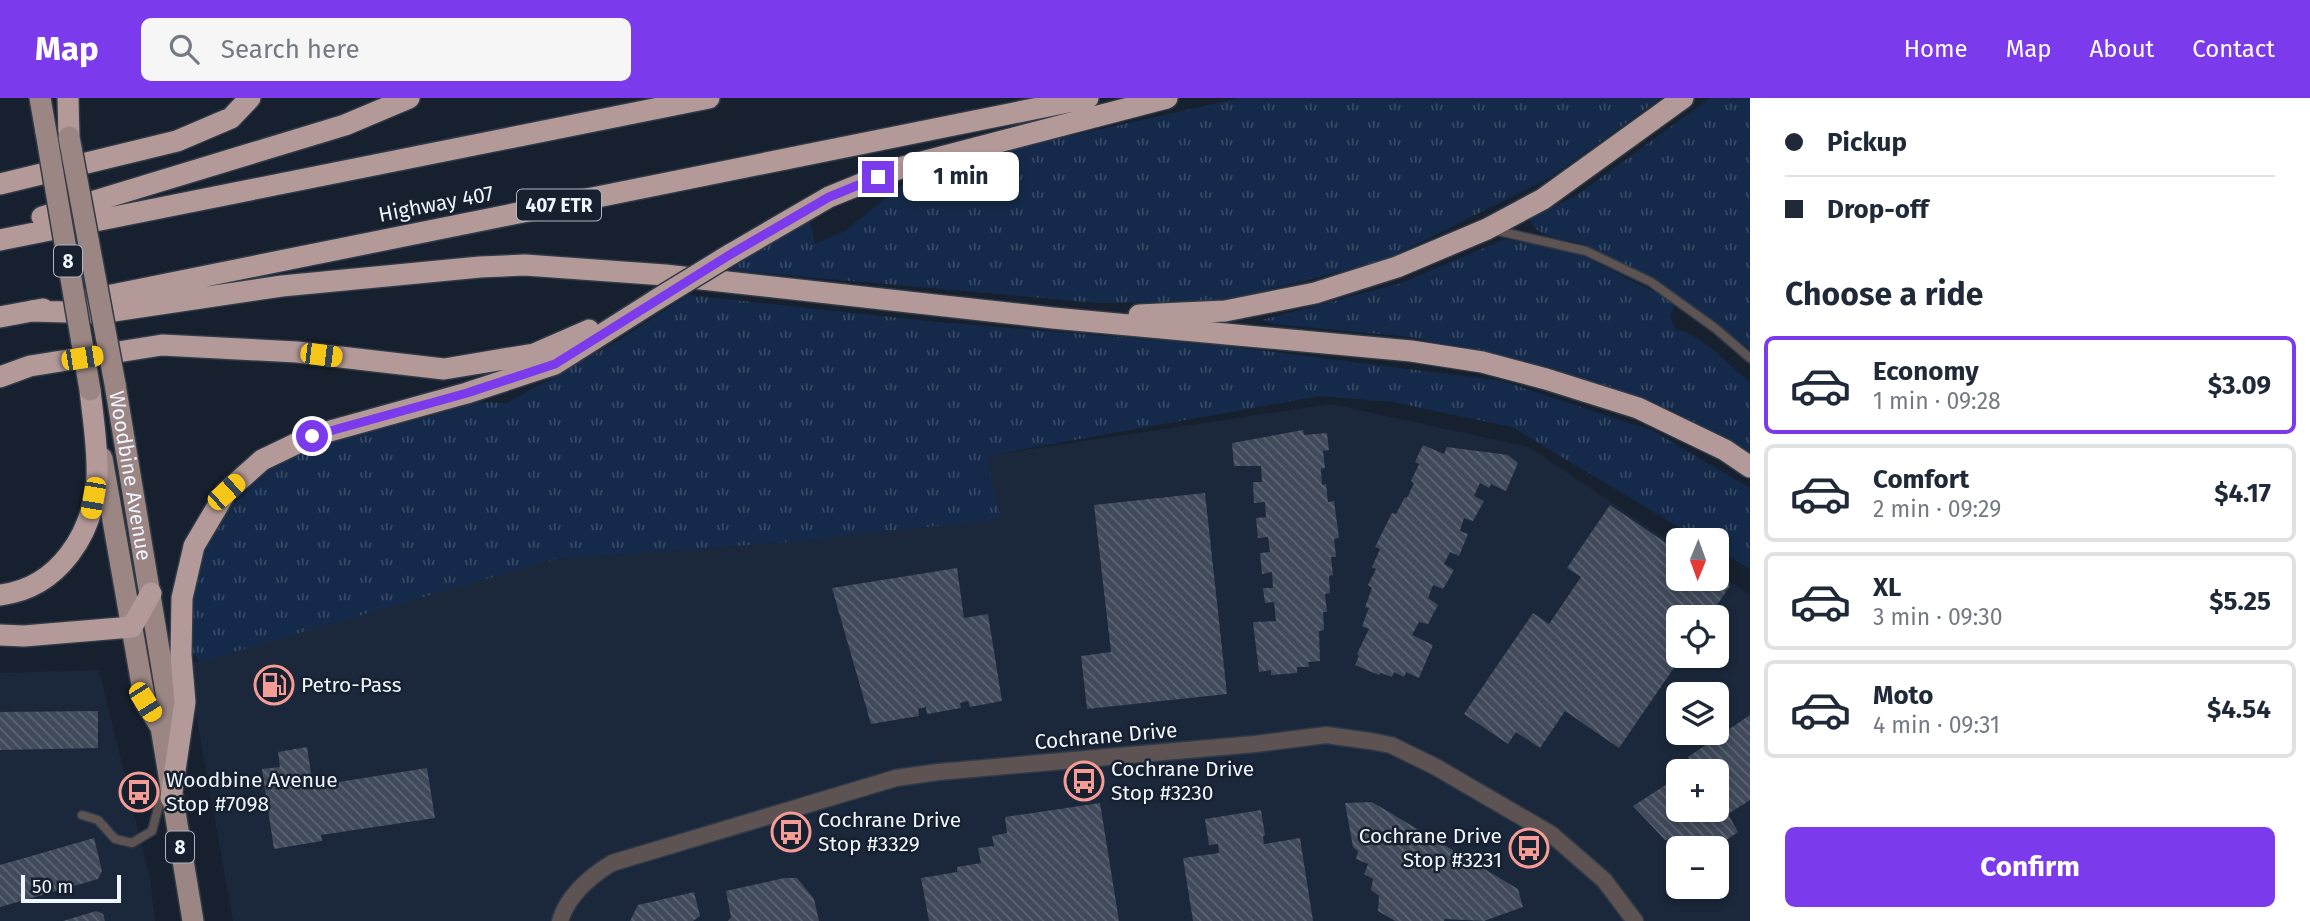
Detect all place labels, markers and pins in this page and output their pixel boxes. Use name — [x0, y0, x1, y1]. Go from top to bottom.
fuel station icon: Petro-Pass — [253, 664, 295, 706]
place label: Petro-Pass — [301, 672, 402, 698]
place label: Cochrane Drive Stop #3230 — [1111, 756, 1254, 806]
bus stop icon: Cochrane Drive Stop #3230 — [1063, 760, 1105, 802]
place label: Woodbine Avenue Stop #7098 — [166, 767, 338, 817]
bus stop icon: Woodbine Avenue Stop #7098 — [118, 771, 160, 813]
place label: Cochrane Drive Stop #3329 — [818, 807, 961, 857]
bus stop icon: Cochrane Drive Stop #3329 — [770, 811, 812, 853]
place label: Cochrane Drive Stop #3231 — [1359, 823, 1502, 873]
bus stop icon: Cochrane Drive Stop #3231 — [1508, 827, 1550, 869]

